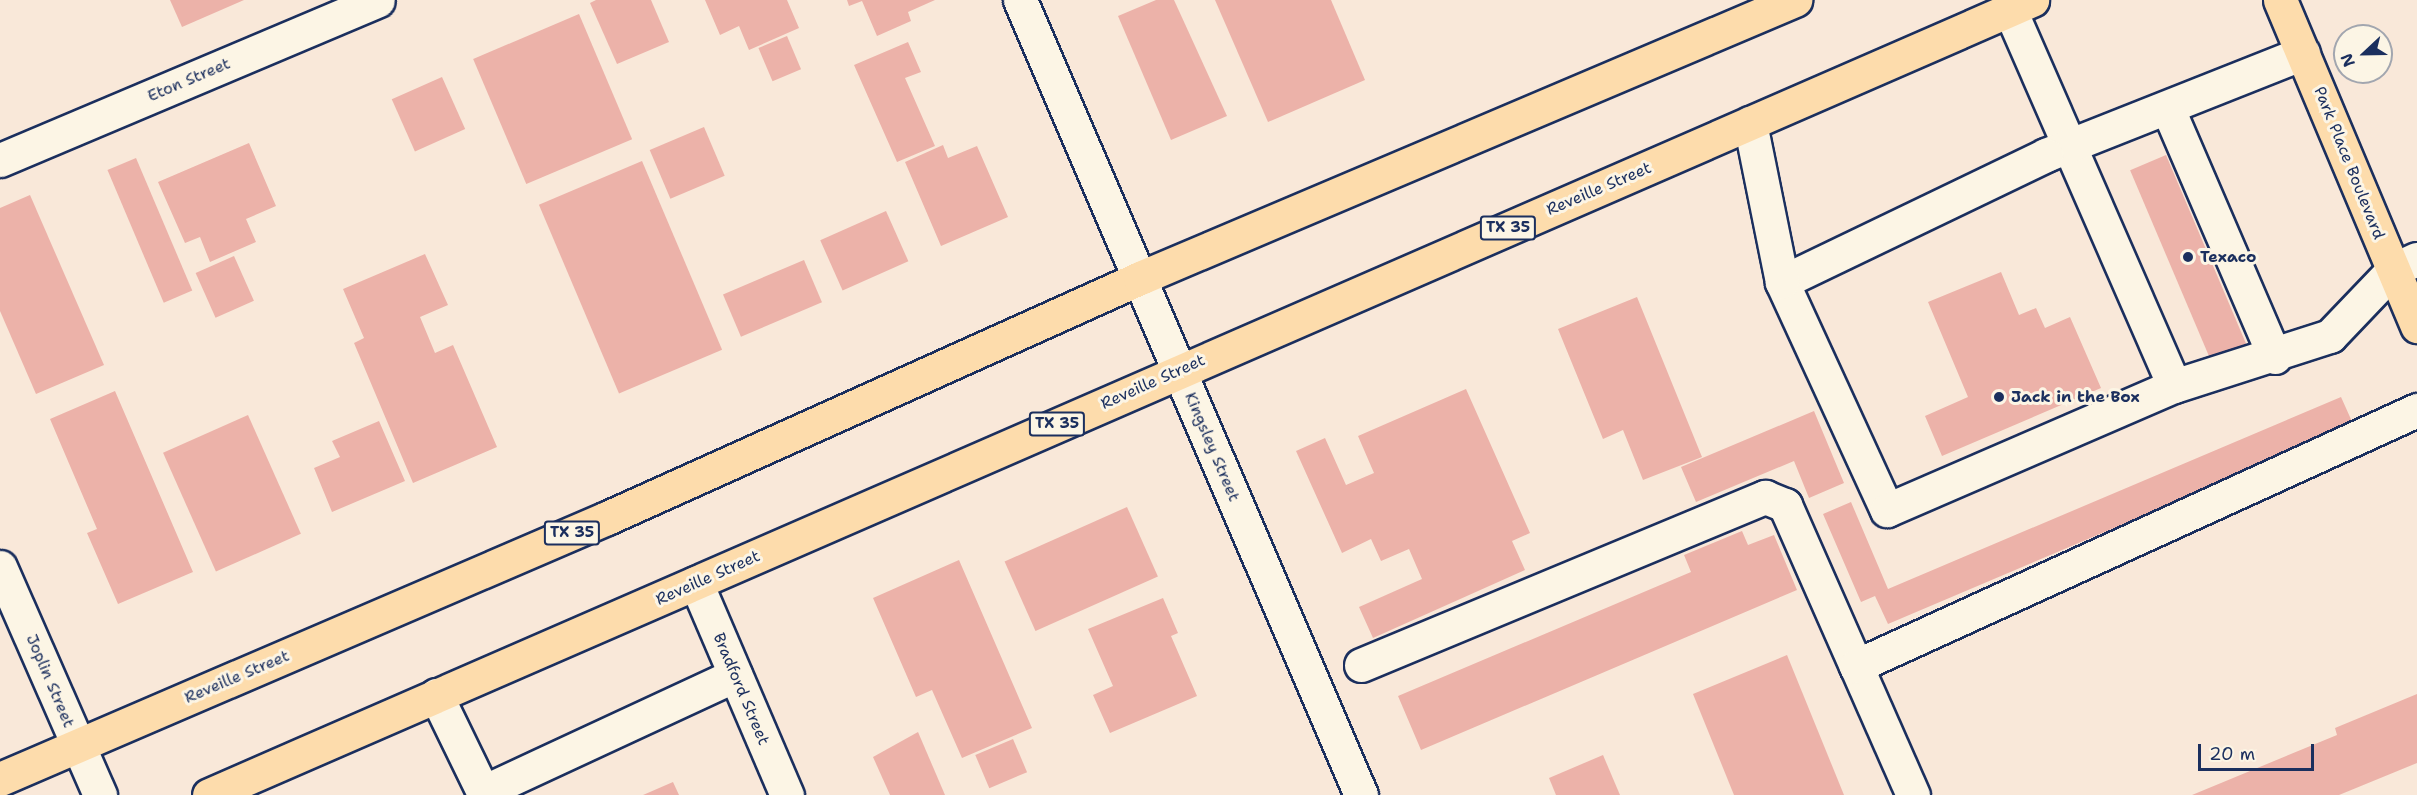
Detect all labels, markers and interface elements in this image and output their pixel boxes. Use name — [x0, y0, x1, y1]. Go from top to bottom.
north arrow — [2333, 24, 2393, 84]
text: N — [2336, 50, 2360, 70]
street label: Eton Street — [145, 54, 233, 106]
street label: Park Place Boulevard — [2310, 84, 2388, 242]
street label: Reveille Street — [1544, 158, 1654, 220]
road number: TX 35 — [1480, 216, 1537, 240]
place label: Texaco — [2200, 247, 2257, 267]
marker: Texaco — [2181, 250, 2195, 264]
street label: Reveille Street — [1098, 350, 1208, 414]
place label: Jack in the Box — [2011, 387, 2140, 407]
street label: Kingsley Street — [1180, 390, 1244, 504]
marker: Jack in the Box — [1992, 390, 2006, 404]
road number: TX 35 — [1028, 412, 1086, 436]
road number: TX 35 — [544, 521, 600, 545]
street label: Reveille Street — [653, 546, 763, 610]
street label: Bradford Street — [709, 630, 773, 748]
street label: Joplin Street — [22, 632, 78, 730]
street label: Reveille Street — [182, 646, 292, 708]
scale bar — [2201, 732, 2316, 770]
text: 20 m — [2209, 742, 2255, 766]

